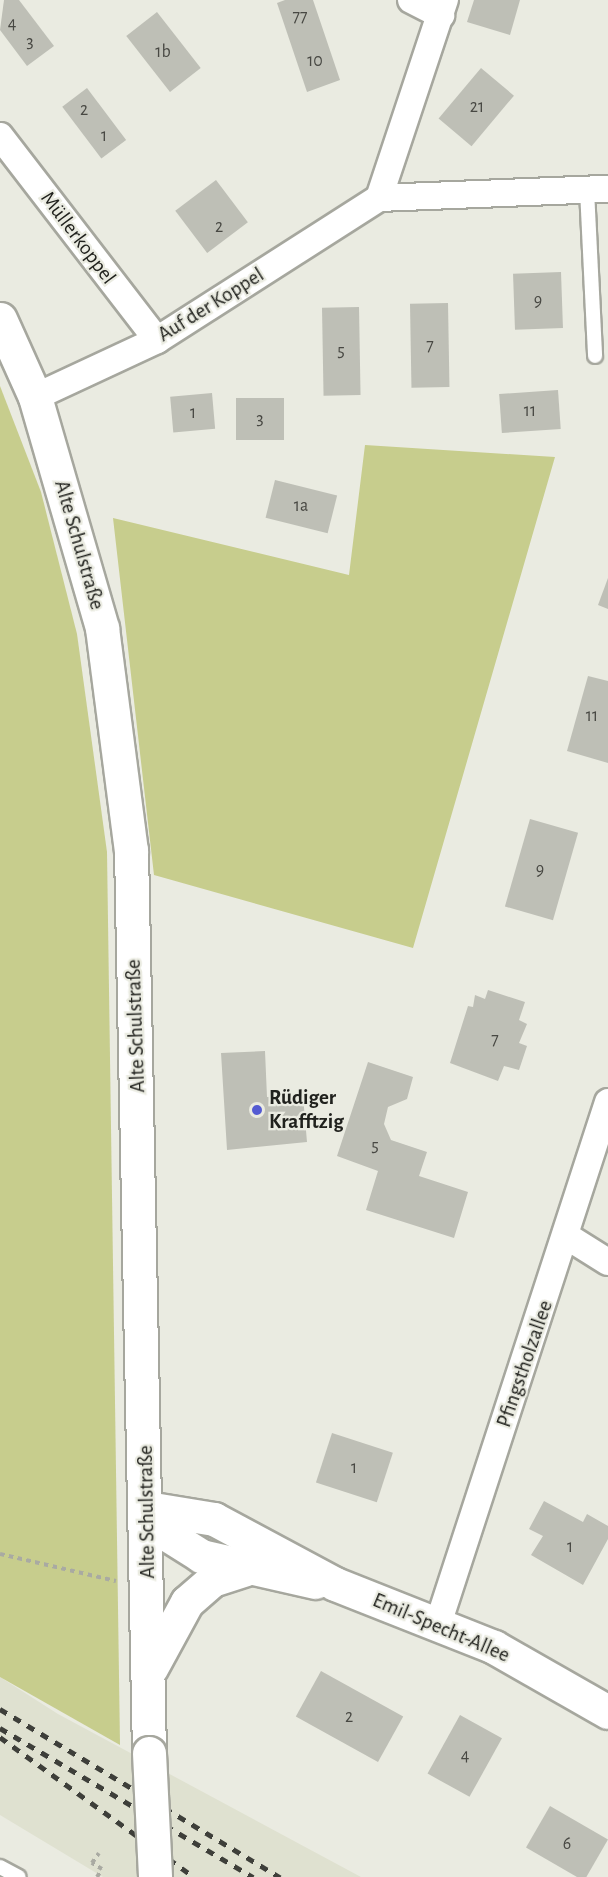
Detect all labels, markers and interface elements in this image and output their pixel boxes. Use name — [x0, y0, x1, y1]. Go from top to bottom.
house number: 77 — [292, 6, 308, 28]
house number: 4 — [8, 13, 16, 35]
house number: 3 — [26, 31, 34, 53]
house number: 1b — [155, 41, 171, 63]
house number: 10 — [307, 50, 323, 72]
house number: 21 — [470, 96, 484, 118]
house number: 2 — [80, 99, 88, 121]
house number: 1 — [101, 125, 107, 147]
street label: Müllerkoppel — [35, 187, 121, 289]
house number: 2 — [215, 216, 223, 238]
street label: Auf der Koppel — [153, 262, 269, 348]
house number: 9 — [534, 290, 542, 312]
house number: 7 — [426, 335, 434, 357]
house number: 5 — [337, 340, 345, 362]
house number: 11 — [524, 400, 536, 422]
house number: 1 — [190, 402, 196, 424]
house number: 3 — [256, 408, 264, 430]
street label: Alte Schulstraße — [49, 477, 109, 613]
house number: 1a — [294, 495, 308, 517]
house number: 11 — [586, 705, 598, 727]
house number: 9 — [536, 859, 544, 881]
street label: Alte Schulstraße — [121, 959, 151, 1093]
house number: 7 — [491, 1029, 499, 1051]
place label: Rüdiger Krafftzig — [269, 1085, 344, 1135]
marker: Rüdiger Krafftzig — [250, 1103, 264, 1117]
house number: 5 — [371, 1135, 379, 1157]
street label: Pfingstholzallee — [491, 1297, 559, 1431]
street label: Alte Schulstraße — [133, 1445, 161, 1579]
house number: 1 — [351, 1457, 357, 1479]
house number: 1 — [567, 1536, 573, 1558]
street label: Emil-Specht-Allee — [369, 1588, 513, 1668]
house number: 2 — [345, 1706, 353, 1728]
house number: 4 — [461, 1745, 469, 1767]
house number: 6 — [563, 1833, 571, 1855]

